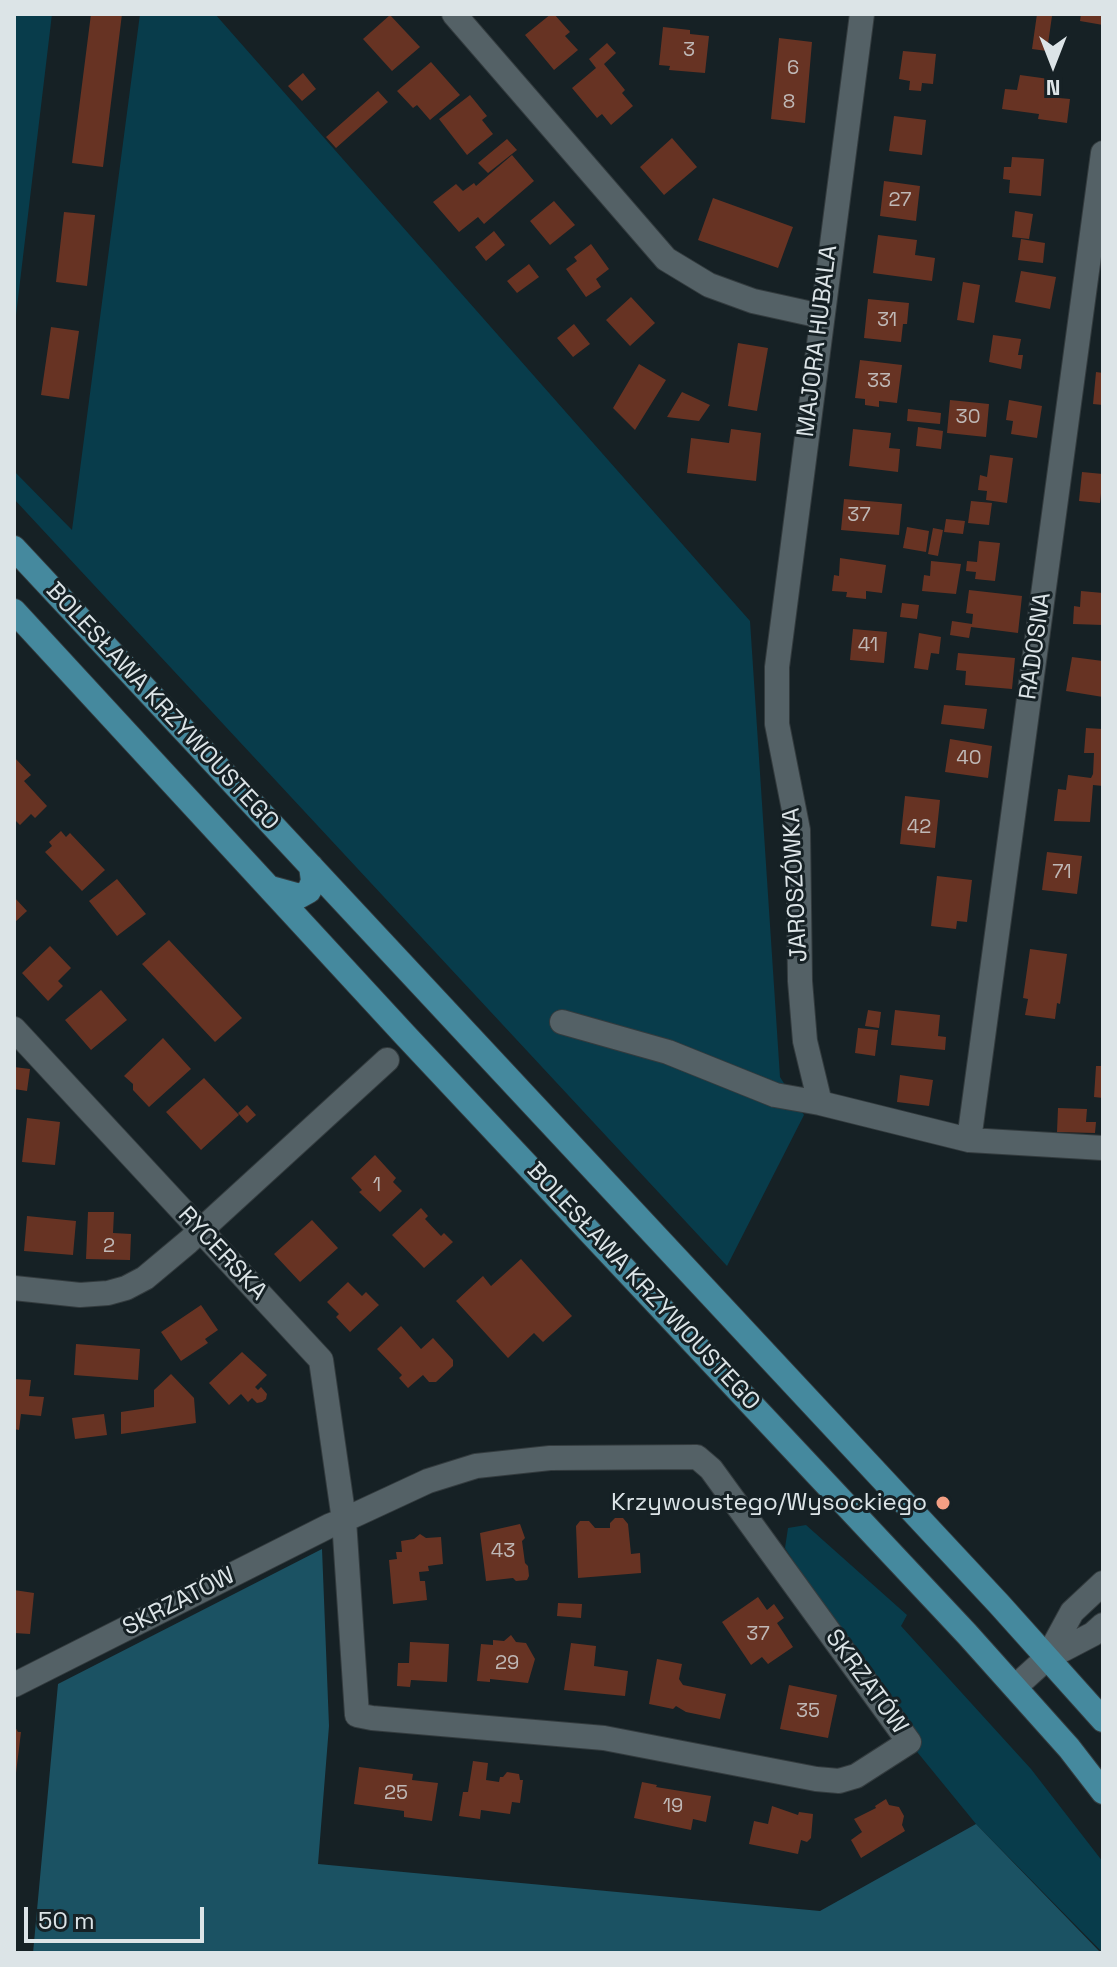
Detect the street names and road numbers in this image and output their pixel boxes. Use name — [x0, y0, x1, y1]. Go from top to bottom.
street label: MAJORA HUBALA — [792, 243, 844, 439]
street label: BOLESŁAWA KRZYWOUSTEGO — [39, 577, 285, 837]
street label: RADOSNA — [1014, 591, 1058, 701]
street label: JAROSZÓWKA — [778, 807, 814, 963]
street label: BOLESŁAWA KRZYWOUSTEGO — [520, 1157, 766, 1417]
street label: RYCERSKA — [171, 1201, 273, 1307]
street label: SKRZATÓW — [118, 1561, 240, 1643]
street label: SKRZATÓW — [819, 1624, 913, 1740]

